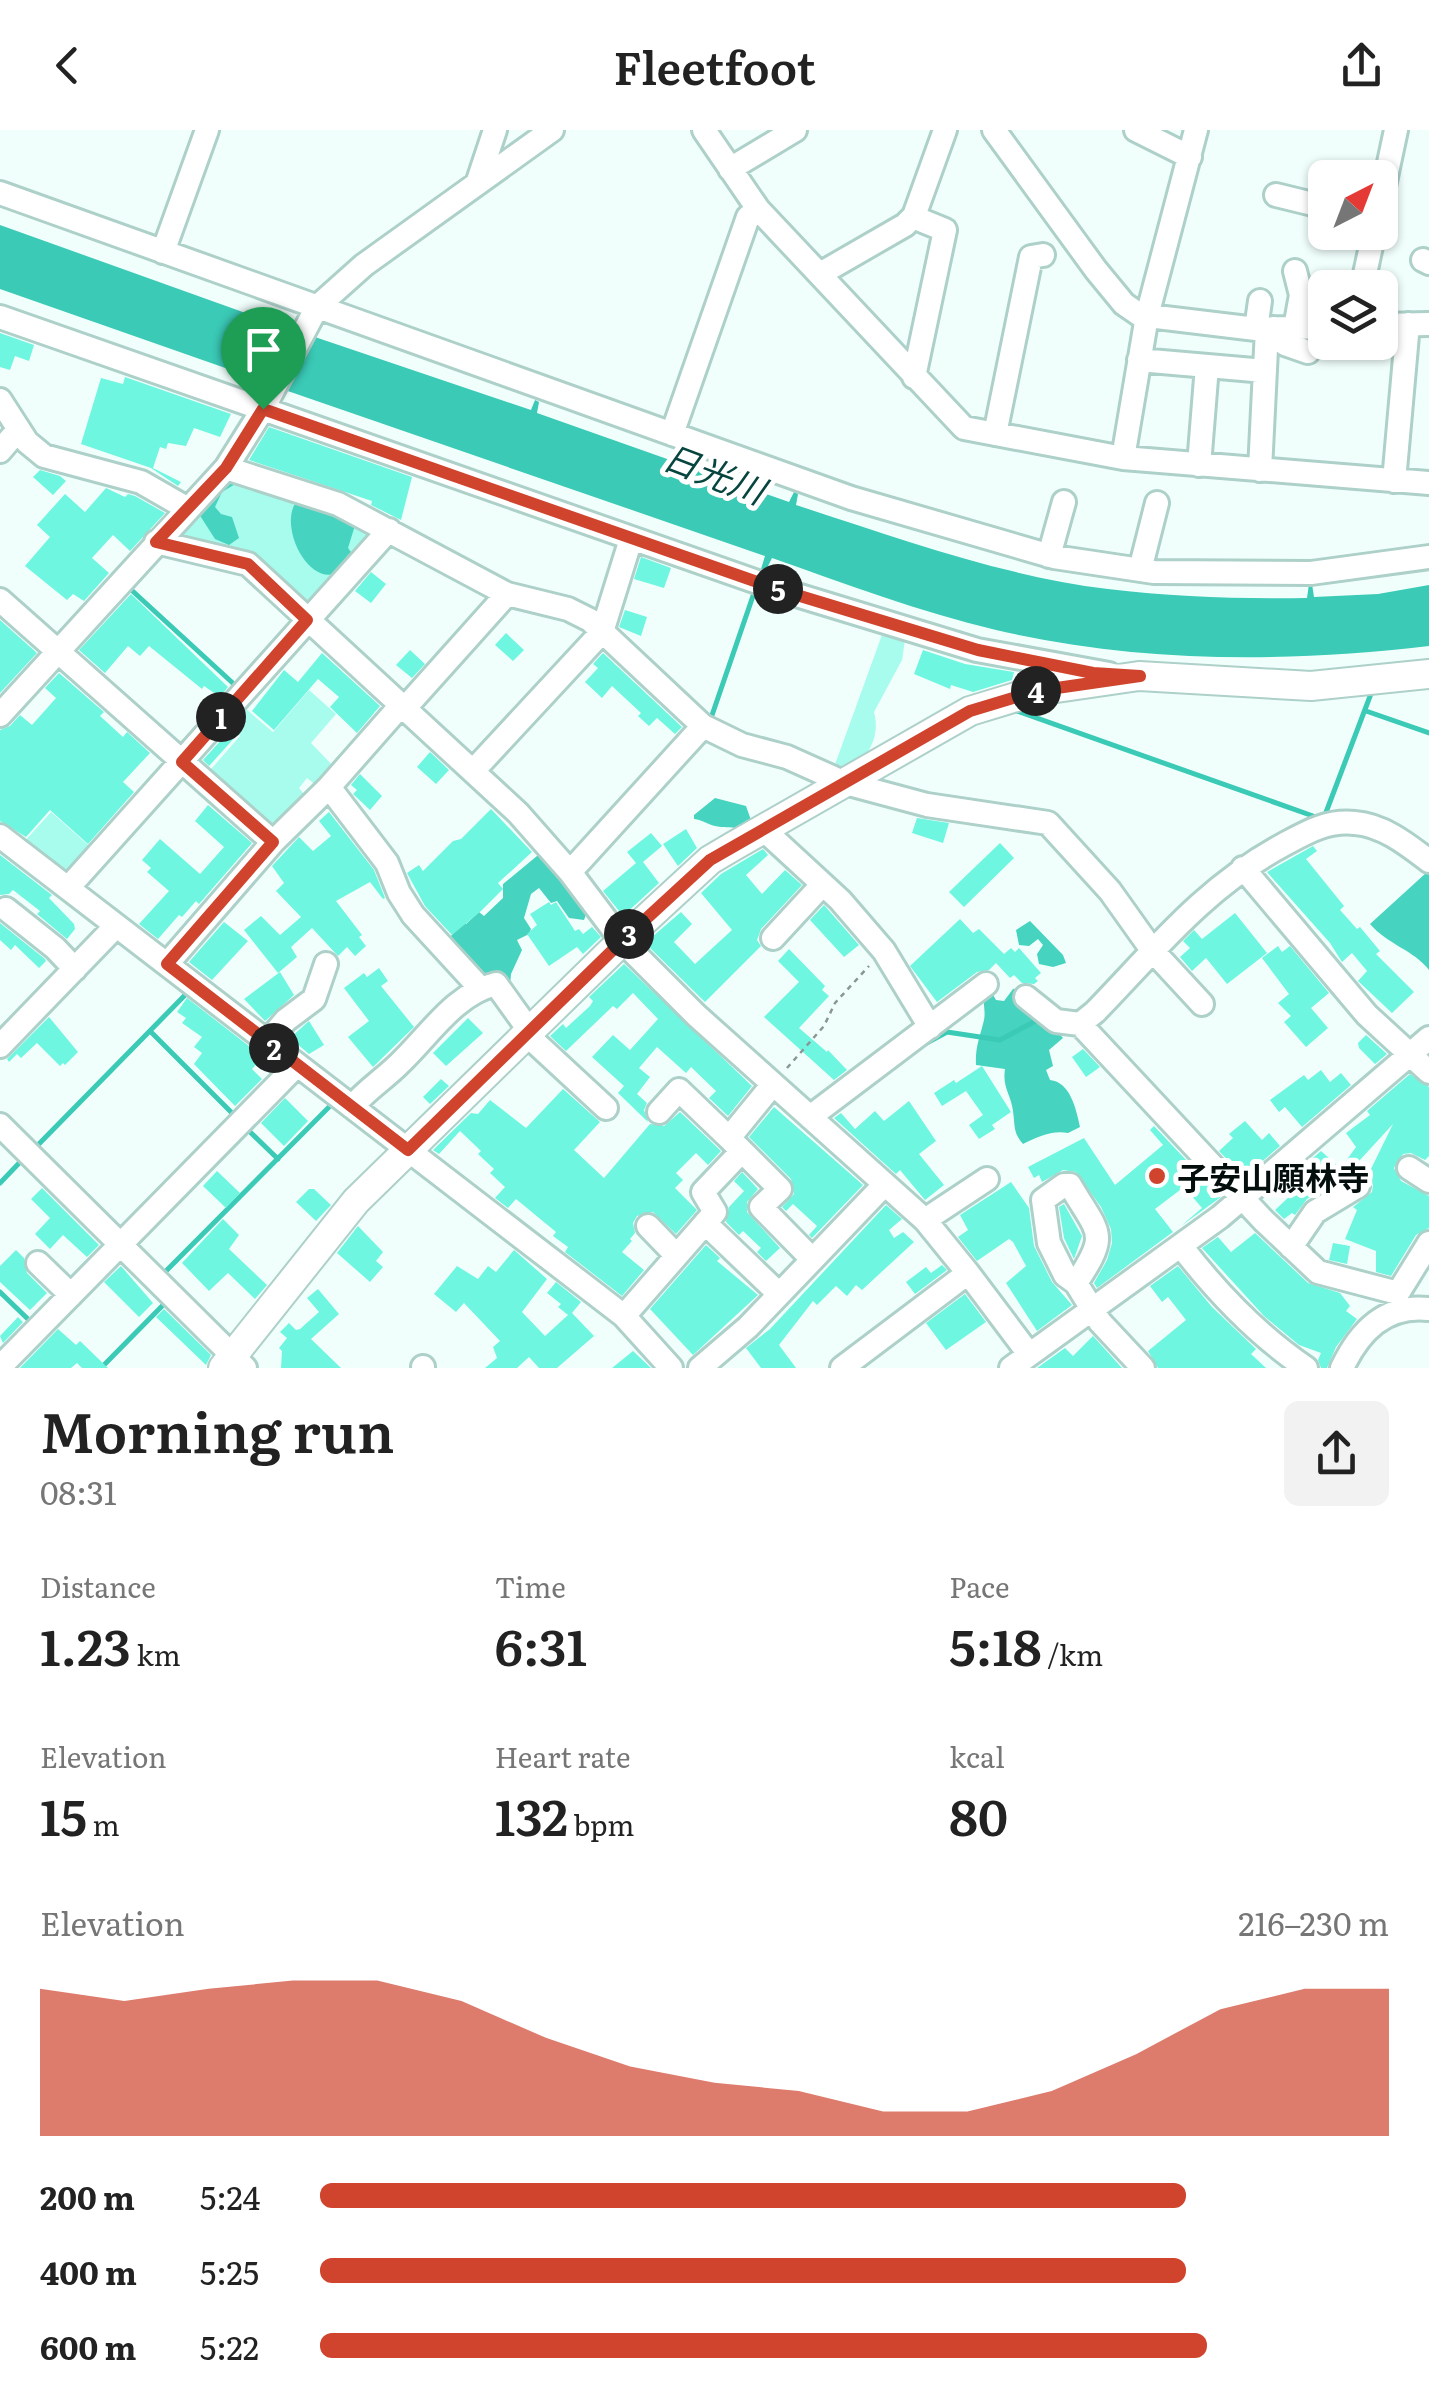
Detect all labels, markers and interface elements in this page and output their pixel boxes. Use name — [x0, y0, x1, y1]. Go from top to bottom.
text: Fleetfoot — [613, 32, 816, 99]
icon: back — [40, 38, 95, 93]
icon: share — [1334, 38, 1389, 93]
north arrow — [1308, 160, 1398, 250]
map controls — [1308, 160, 1398, 360]
button: layers — [1308, 270, 1398, 360]
pin — [221, 307, 306, 410]
icon: arrive — [236, 322, 291, 377]
water label: 日光川 — [657, 429, 777, 517]
pin: 5 — [753, 564, 803, 614]
text: 5 — [770, 568, 786, 610]
pin: 4 — [1011, 666, 1061, 716]
text: 4 — [1028, 670, 1044, 712]
pin: 1 — [196, 692, 246, 742]
text: 1 — [215, 696, 227, 738]
pin: 3 — [604, 909, 654, 959]
text: 3 — [621, 913, 637, 955]
pin: 2 — [249, 1023, 299, 1073]
text: 2 — [266, 1027, 282, 1069]
place label: 子安山願林寺 — [1177, 1152, 1369, 1200]
marker: 子安山願林寺 — [1146, 1165, 1168, 1187]
text: Morning run — [40, 1388, 395, 1470]
button: share — [1284, 1401, 1389, 1506]
text: 08:31 — [40, 1467, 117, 1515]
text: Distance — [40, 1565, 156, 1607]
text: Time — [495, 1565, 566, 1607]
text: Pace — [949, 1565, 1009, 1607]
text: 1.23 — [40, 1607, 131, 1681]
text: 6:31 — [495, 1607, 587, 1681]
text: 5:18 — [949, 1607, 1042, 1681]
text: km — [131, 1633, 181, 1675]
text: /km — [1042, 1633, 1103, 1675]
text: Elevation — [40, 1735, 167, 1777]
text: Heart rate — [495, 1735, 631, 1777]
text: kcal — [949, 1735, 1005, 1777]
text: 15 — [40, 1777, 87, 1851]
text: 132 — [495, 1777, 568, 1851]
text: 80 — [949, 1777, 1008, 1851]
text: m — [87, 1803, 120, 1845]
text: bpm — [568, 1803, 634, 1845]
text: Elevation — [40, 1898, 185, 1946]
text: 216–230 m — [1238, 1898, 1389, 1946]
text: 200 m — [40, 2172, 135, 2220]
text: 5:24 — [200, 2172, 260, 2220]
text: 400 m — [40, 2247, 137, 2295]
text: 5:25 — [200, 2247, 259, 2295]
text: 600 m — [40, 2322, 136, 2370]
text: 5:22 — [200, 2322, 259, 2370]

